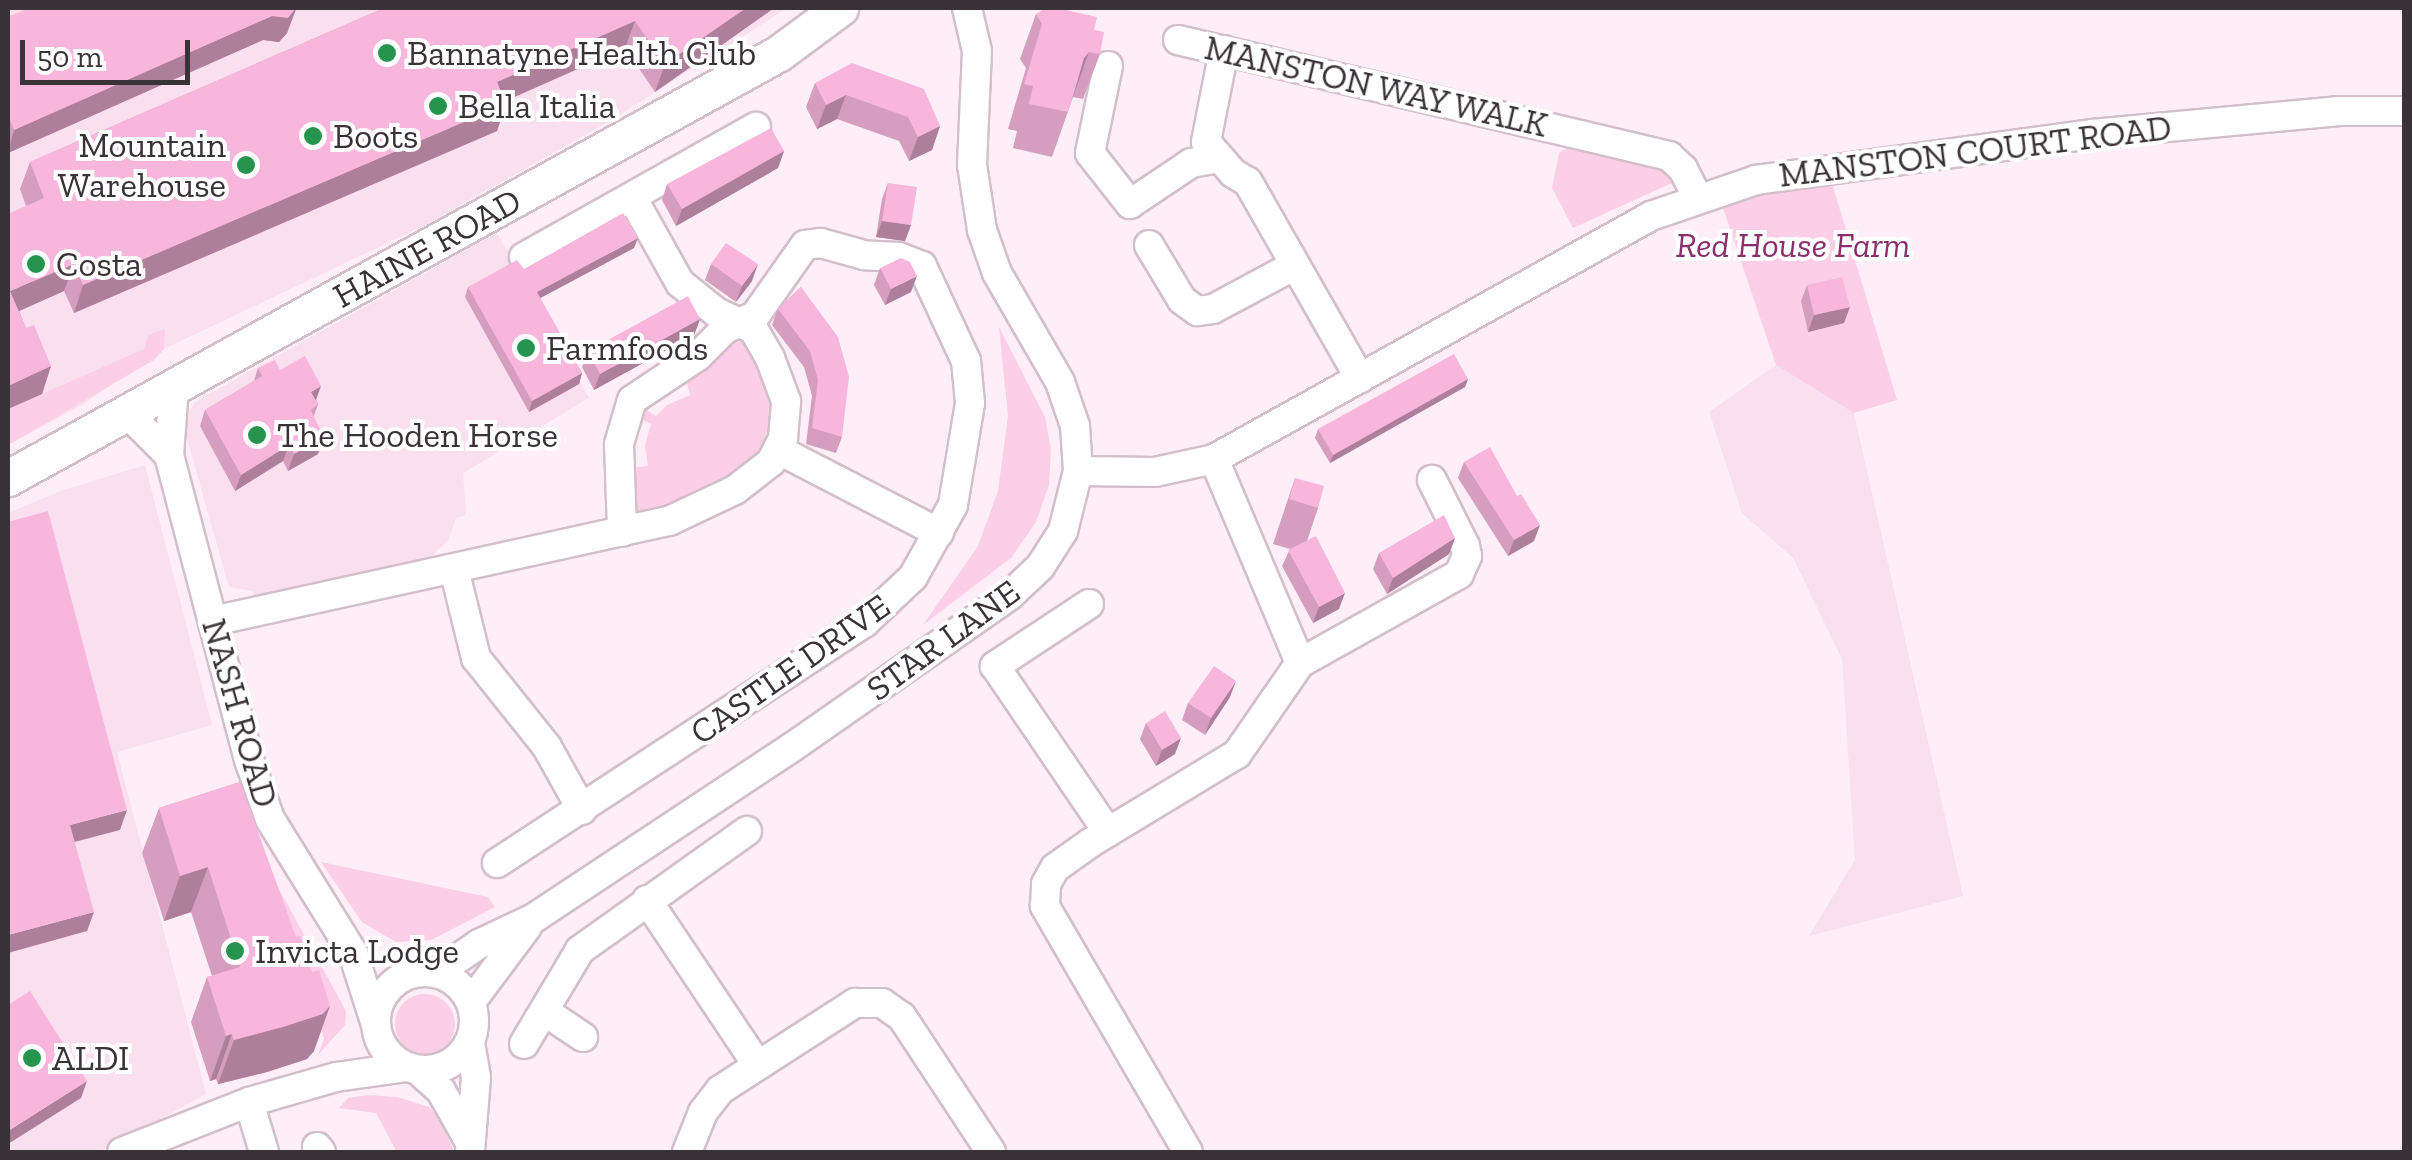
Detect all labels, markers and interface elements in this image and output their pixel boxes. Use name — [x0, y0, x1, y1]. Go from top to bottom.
scale bar — [25, 20, 195, 82]
street label: MANSTON WAY WALK — [1199, 26, 1553, 146]
place label: Bannatyne Health Club — [407, 32, 756, 74]
text: 50 m — [37, 39, 102, 75]
marker: Bannatyne Health Club — [376, 42, 398, 64]
place label: Bella Italia — [458, 85, 616, 127]
marker: Bella Italia — [427, 95, 449, 117]
street label: MANSTON COURT ROAD — [1776, 106, 2174, 196]
place label: Boots — [333, 115, 418, 157]
place label: Mountain Warehouse — [58, 124, 226, 206]
marker: Boots — [302, 125, 324, 147]
marker: Mountain Warehouse — [235, 154, 257, 176]
street label: HAINE ROAD — [326, 179, 528, 317]
park label: Red House Farm — [1676, 224, 1910, 266]
place label: Costa — [56, 243, 142, 285]
marker: Costa — [25, 253, 47, 275]
place label: Farmfoods — [546, 327, 708, 369]
marker: Farmfoods — [515, 337, 537, 359]
place label: The Hooden Horse — [277, 414, 558, 456]
marker: The Hooden Horse — [246, 424, 268, 446]
street label: STAR LANE — [858, 570, 1028, 710]
street label: CASTLE DRIVE — [682, 585, 898, 753]
street label: NASH ROAD — [193, 614, 287, 812]
place label: Invicta Lodge — [255, 930, 459, 972]
marker: Invicta Lodge — [224, 940, 246, 962]
place label: ALDI — [52, 1037, 129, 1079]
marker: ALDI — [21, 1047, 43, 1069]

